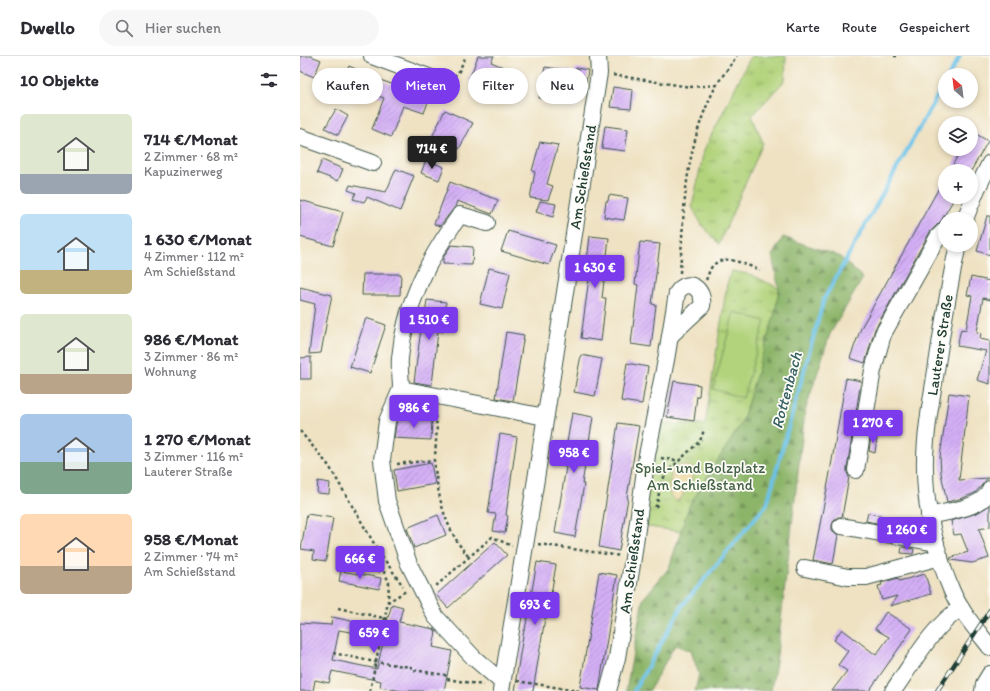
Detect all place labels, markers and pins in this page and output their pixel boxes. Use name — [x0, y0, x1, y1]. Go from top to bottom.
pin: 714 € — [404, 136, 460, 170]
pin: 1 630 € — [558, 255, 632, 289]
pin: 1 510 € — [392, 307, 466, 341]
pin: 986 € — [386, 395, 442, 429]
pin: 1 270 € — [836, 410, 910, 444]
pin: 958 € — [546, 440, 602, 474]
pin: 1 260 € — [870, 517, 944, 551]
pin: 666 € — [332, 546, 388, 580]
pin: 693 € — [507, 592, 563, 626]
pin: 659 € — [346, 620, 402, 654]

